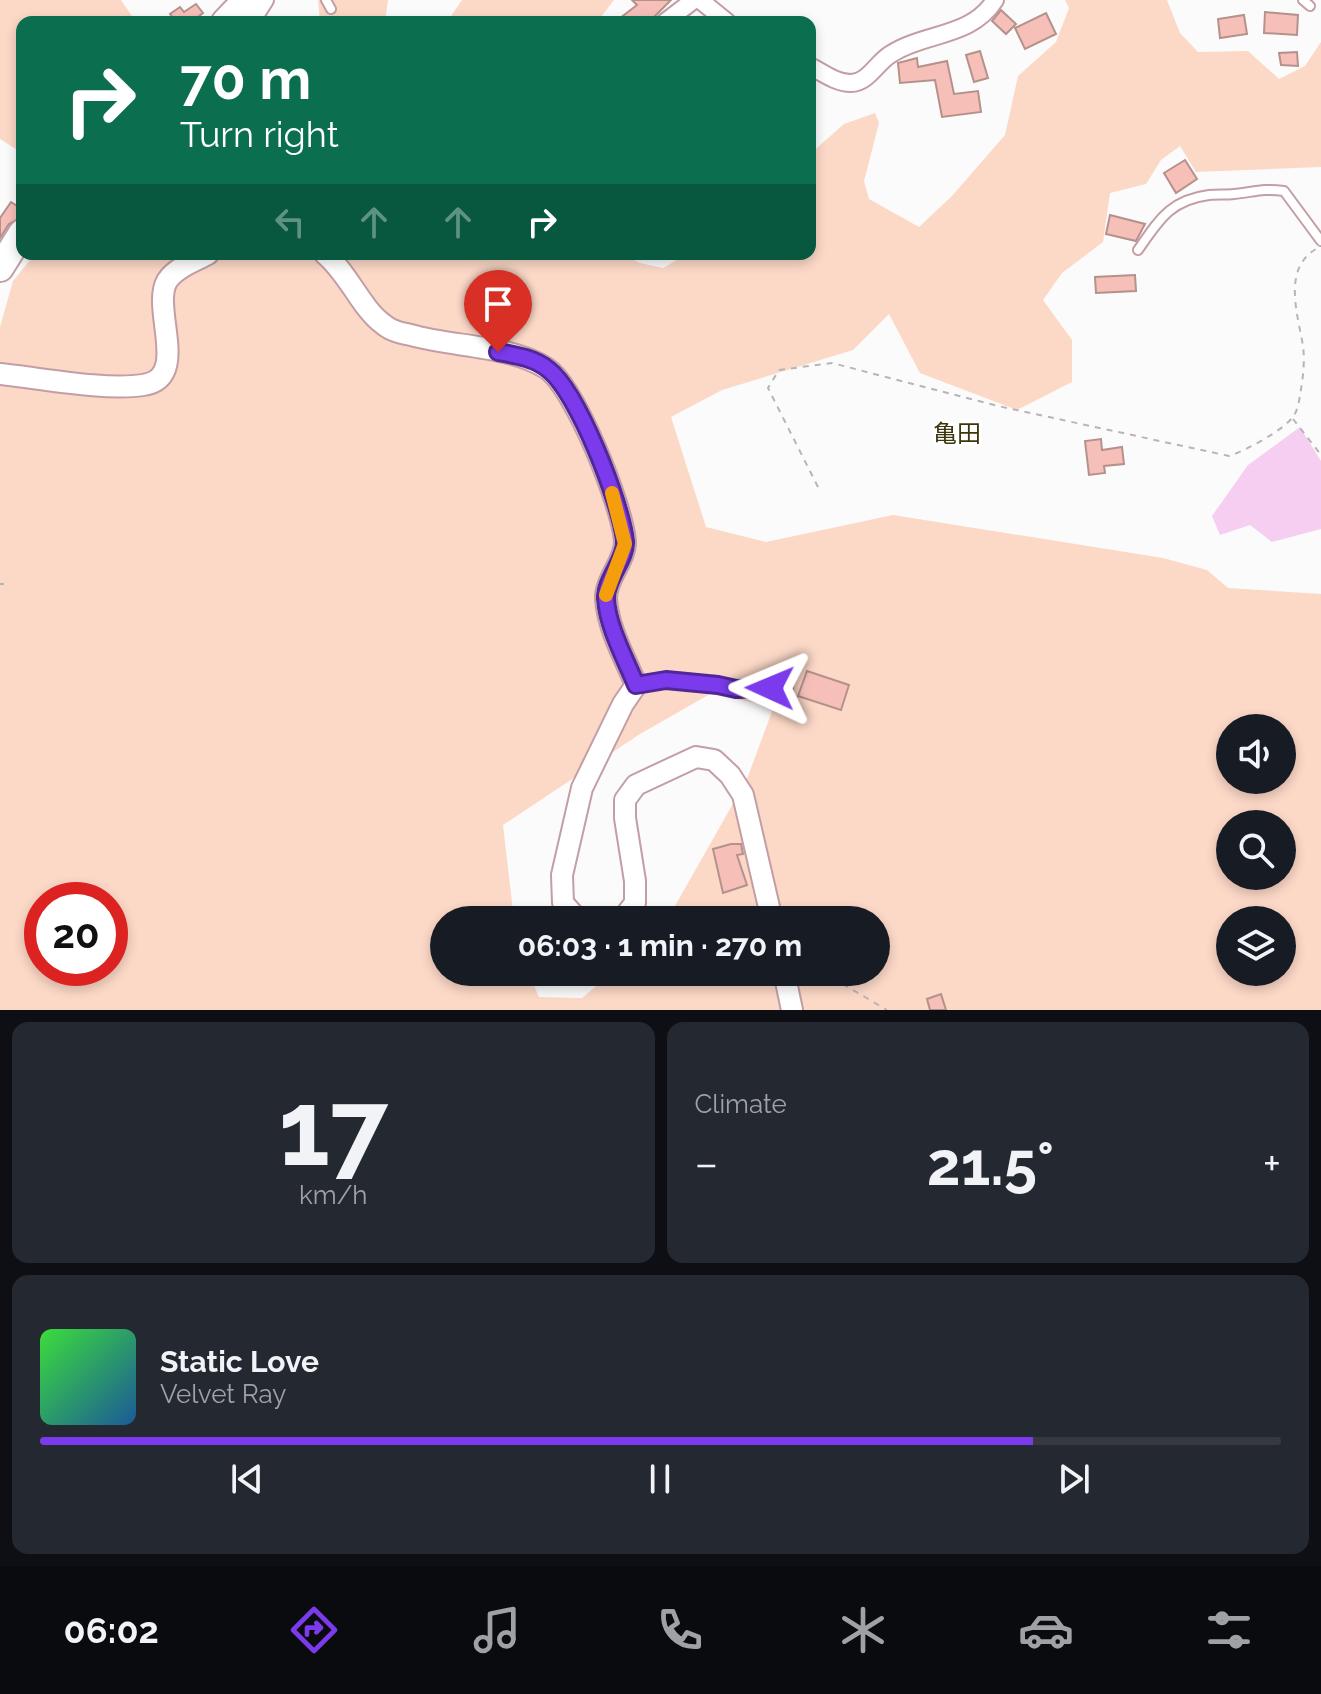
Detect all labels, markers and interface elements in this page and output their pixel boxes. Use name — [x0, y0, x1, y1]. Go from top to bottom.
text: 70 m — [180, 46, 311, 112]
icon: right — [48, 48, 152, 152]
text: Turn right — [180, 113, 339, 155]
icon: left — [268, 200, 312, 244]
icon: ahead — [352, 200, 396, 244]
icon: ahead — [436, 200, 480, 244]
icon: right — [520, 200, 564, 244]
pin — [464, 270, 532, 352]
icon: arrive — [476, 282, 520, 326]
district label: 亀田 — [933, 419, 981, 448]
position arrow — [728, 646, 812, 730]
map controls — [1216, 714, 1296, 986]
button: sound — [1216, 714, 1296, 794]
button: search — [1216, 810, 1296, 890]
speed limit sign: 20 — [24, 882, 128, 986]
button: layers — [1216, 906, 1296, 986]
text: 06:03 · 1 min · 270 m — [518, 928, 802, 963]
text: 17 — [278, 1067, 388, 1189]
text: Climate — [695, 1089, 787, 1119]
text: 21.5° — [927, 1129, 1054, 1199]
text: − — [695, 1138, 718, 1189]
text: + — [1263, 1138, 1281, 1189]
text: km/h — [299, 1180, 368, 1210]
text: Static Love — [160, 1344, 319, 1379]
text: Velvet Ray — [160, 1379, 286, 1409]
icon: previous — [225, 1457, 269, 1501]
icon: pause — [638, 1457, 682, 1501]
icon: next — [1052, 1457, 1096, 1501]
icon: directions — [286, 1602, 342, 1658]
icon: music — [469, 1602, 525, 1658]
icon: phone — [652, 1602, 708, 1658]
icon: climate — [835, 1602, 891, 1658]
icon: car — [1018, 1602, 1074, 1658]
icon: filters — [1201, 1602, 1257, 1658]
text: 06:02 — [64, 1609, 159, 1651]

